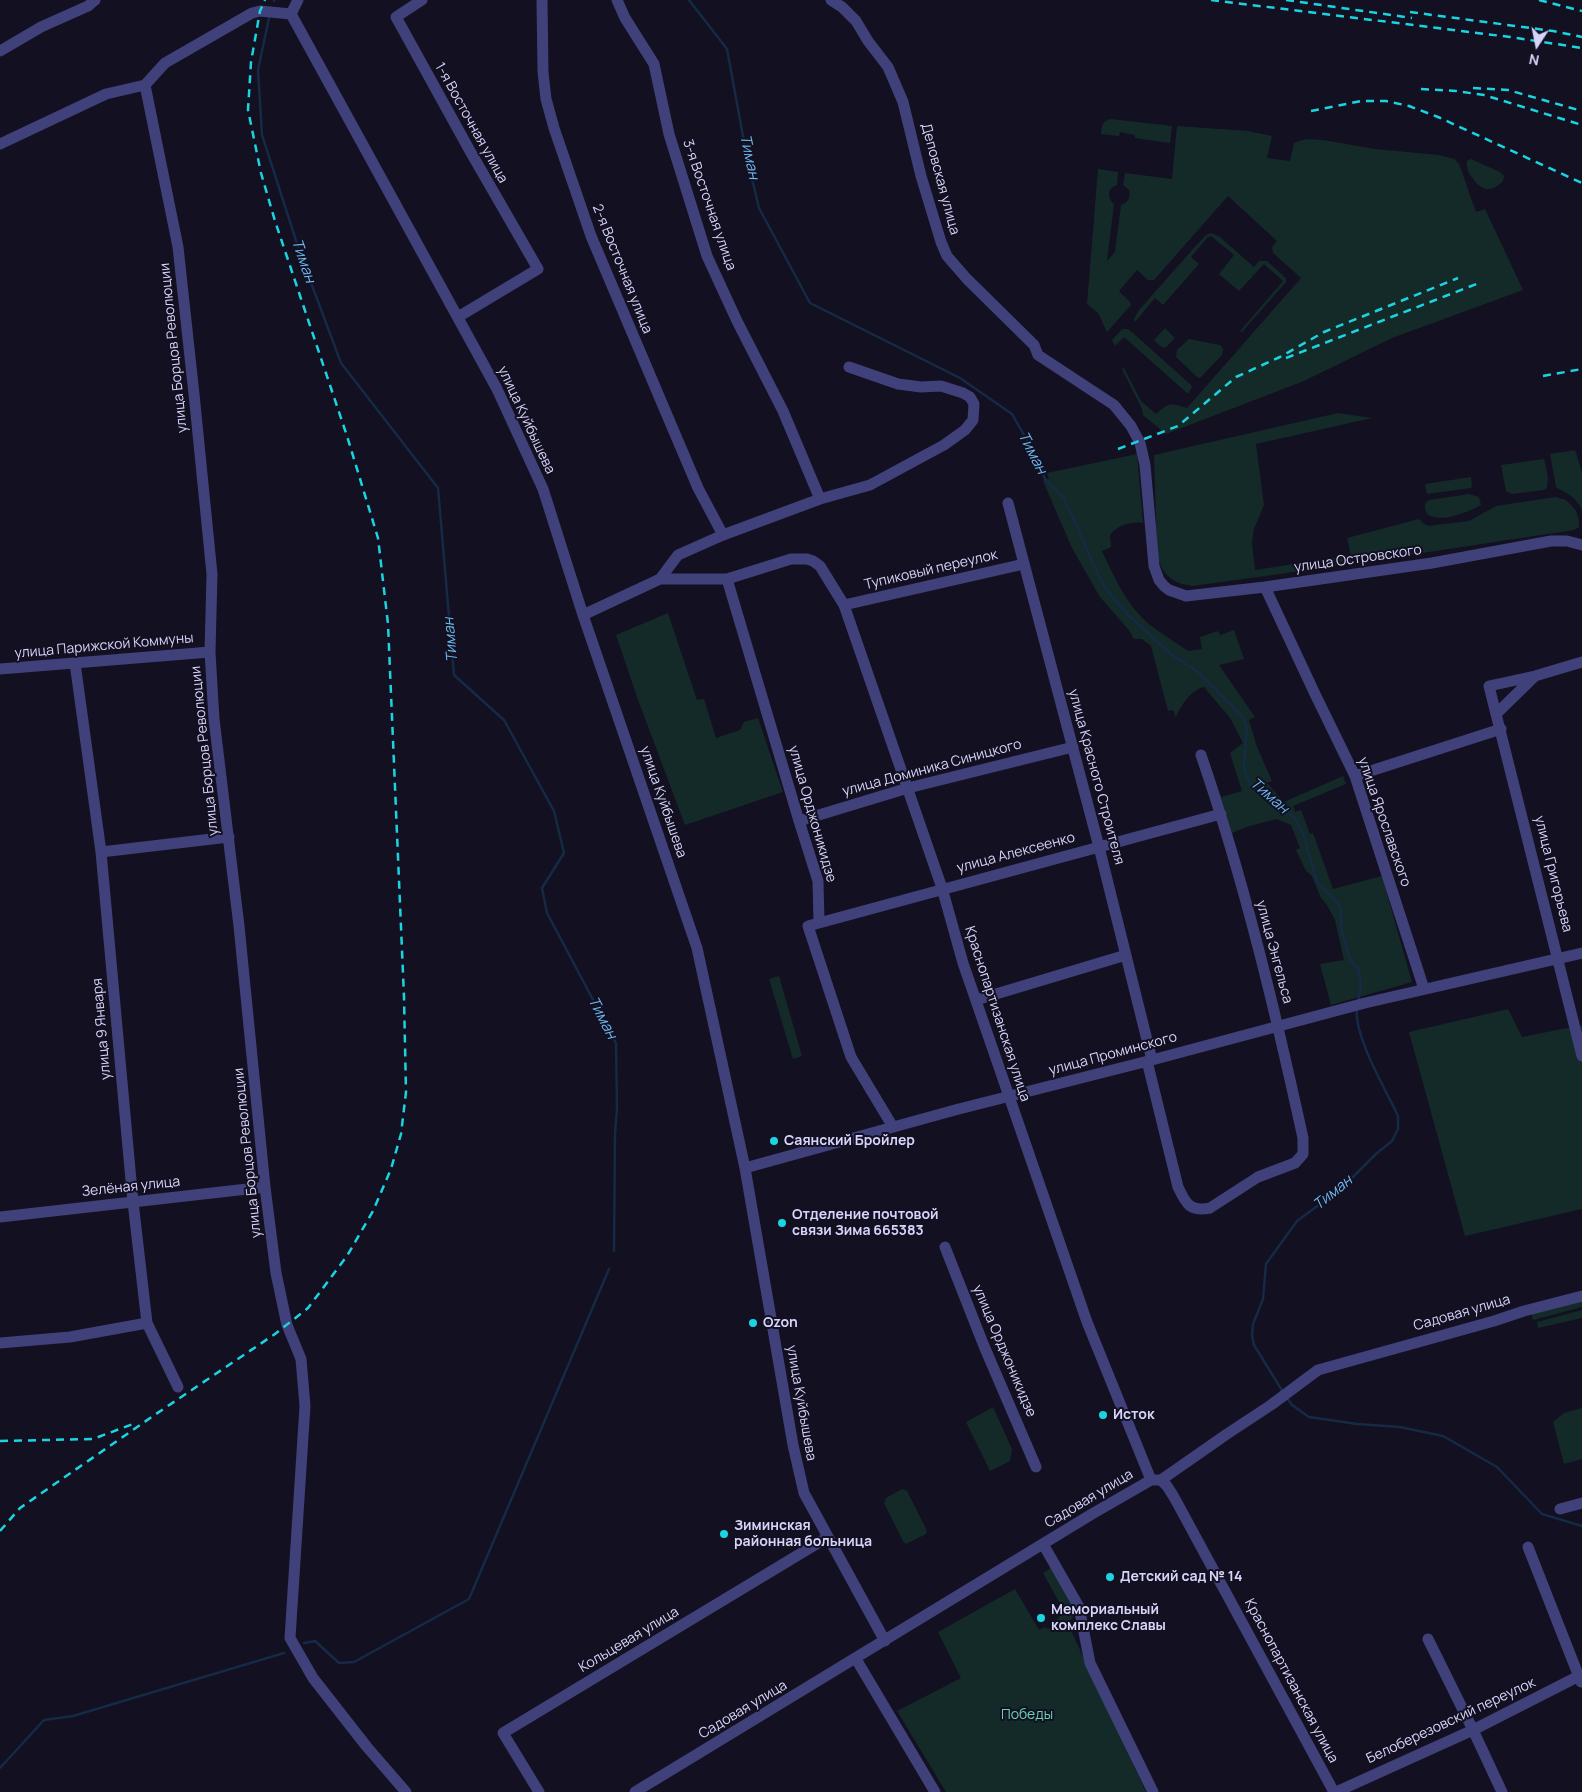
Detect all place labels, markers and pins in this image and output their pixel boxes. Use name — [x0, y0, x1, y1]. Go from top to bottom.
place label: Саянский Бройлер — [784, 1133, 915, 1149]
marker: Саянский Бройлер — [768, 1135, 780, 1147]
place label: Отделение почтовой связи Зима 665383 — [792, 1207, 939, 1240]
marker: Отделение почтовой связи Зима 665383 — [776, 1217, 788, 1229]
place label: Ozon — [763, 1315, 798, 1331]
marker: Ozon — [747, 1317, 759, 1329]
place label: Исток — [1113, 1407, 1155, 1423]
marker: Исток — [1097, 1409, 1109, 1421]
place label: Зиминская районная больница — [734, 1518, 872, 1550]
marker: Зиминская районная больница — [718, 1528, 730, 1540]
place label: Детский сад № 14 — [1120, 1569, 1242, 1585]
marker: Детский сад № 14 — [1104, 1571, 1116, 1583]
place label: Мемориальный комплекс Славы — [1051, 1602, 1166, 1634]
marker: Мемориальный комплекс Славы — [1035, 1612, 1047, 1624]

